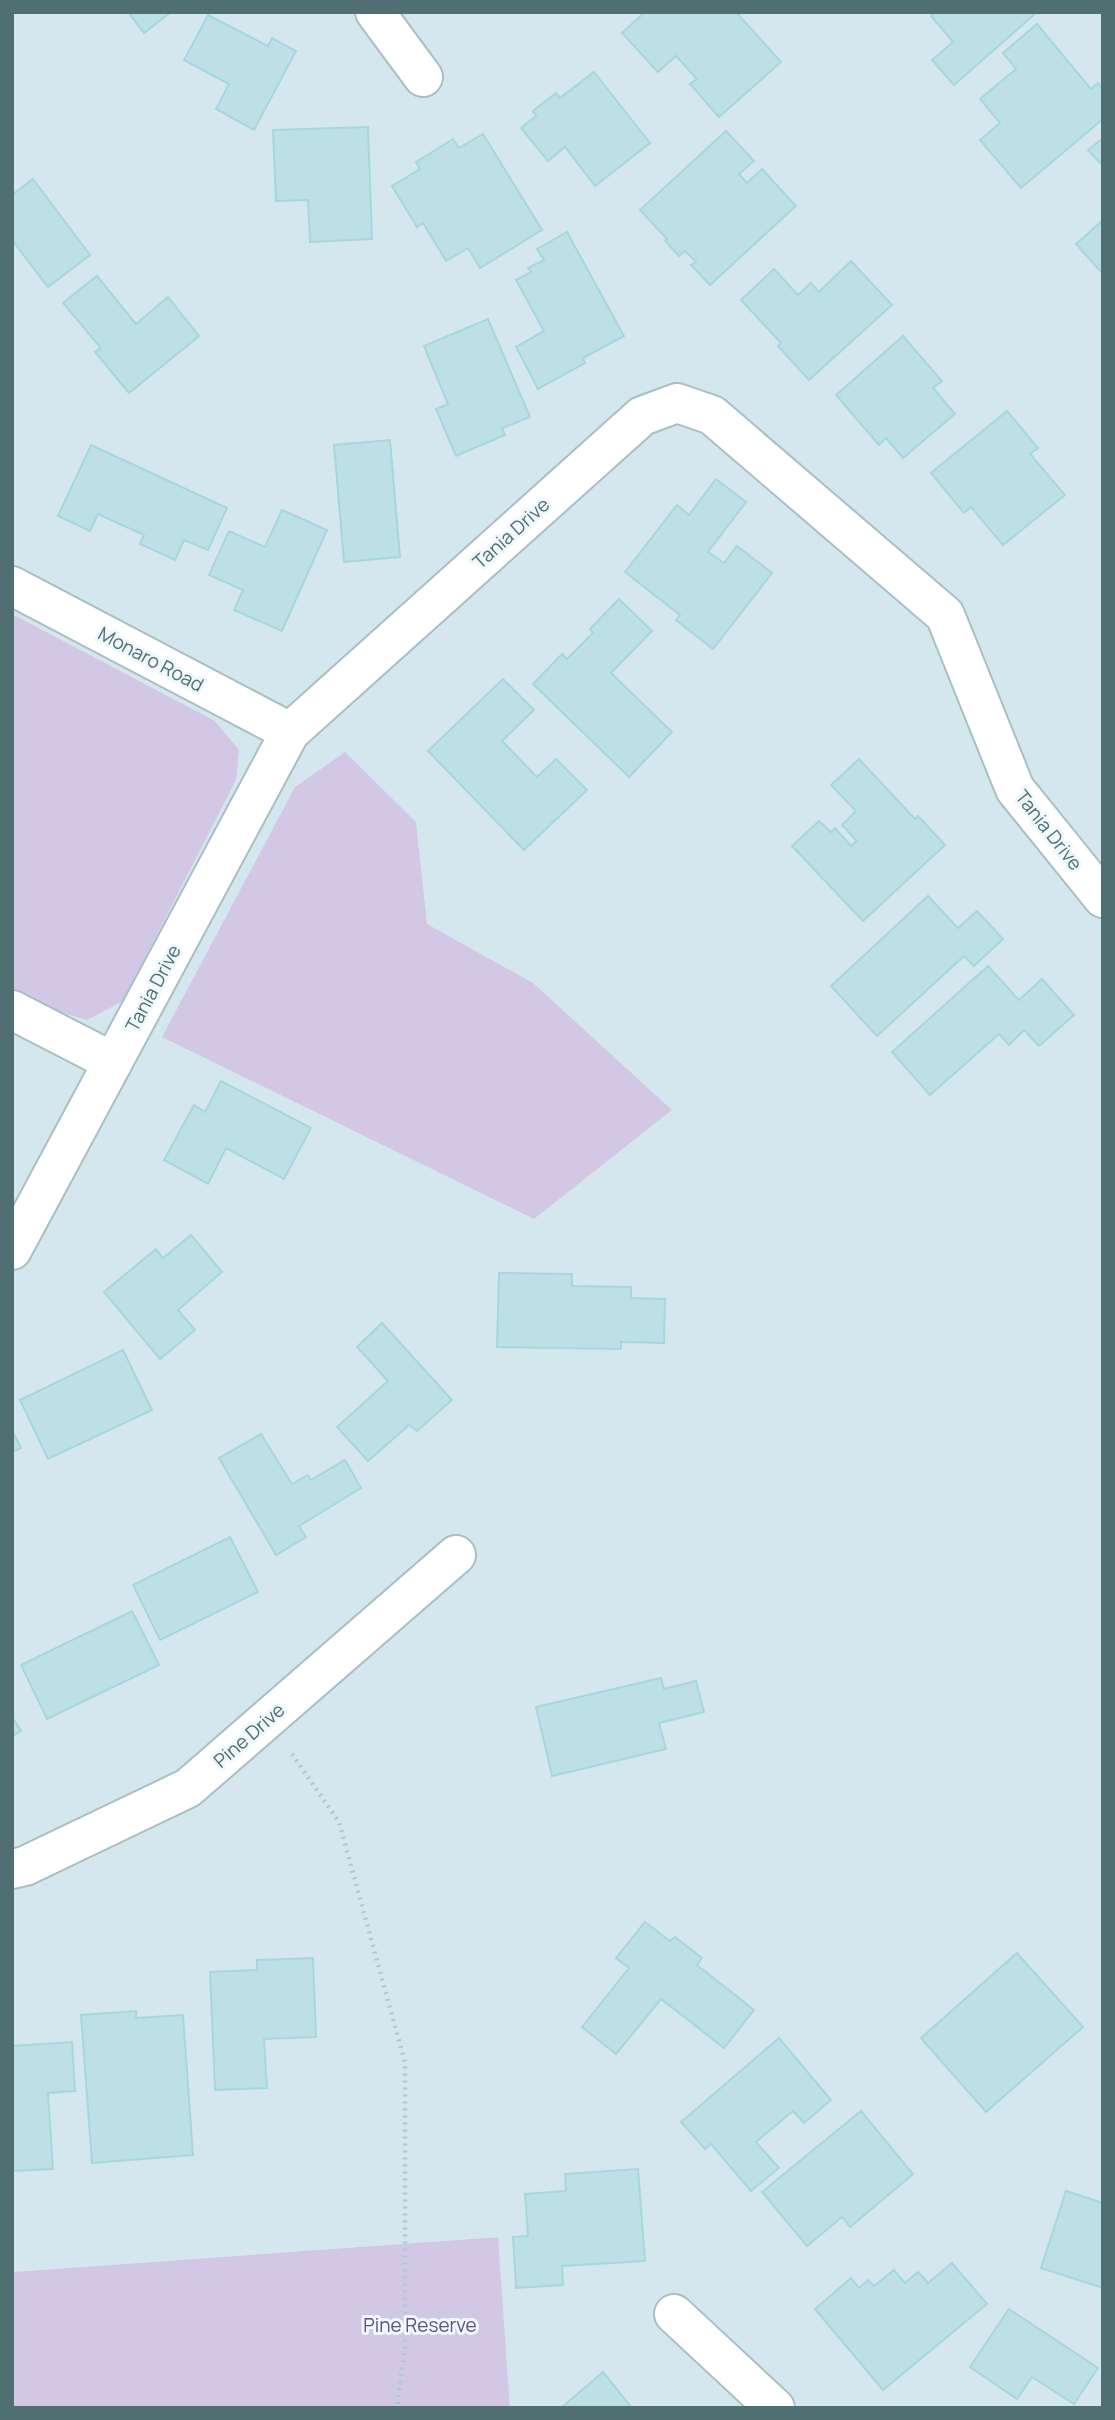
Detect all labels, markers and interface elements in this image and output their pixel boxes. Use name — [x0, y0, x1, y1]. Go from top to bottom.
street label: Tania Drive — [467, 492, 555, 574]
street label: Monaro Road — [94, 620, 208, 698]
street label: Tania Drive — [1009, 785, 1089, 875]
street label: Tania Drive — [119, 940, 187, 1036]
street label: Pine Drive — [208, 1697, 290, 1773]
park label: Pine Reserve — [363, 2312, 477, 2338]

